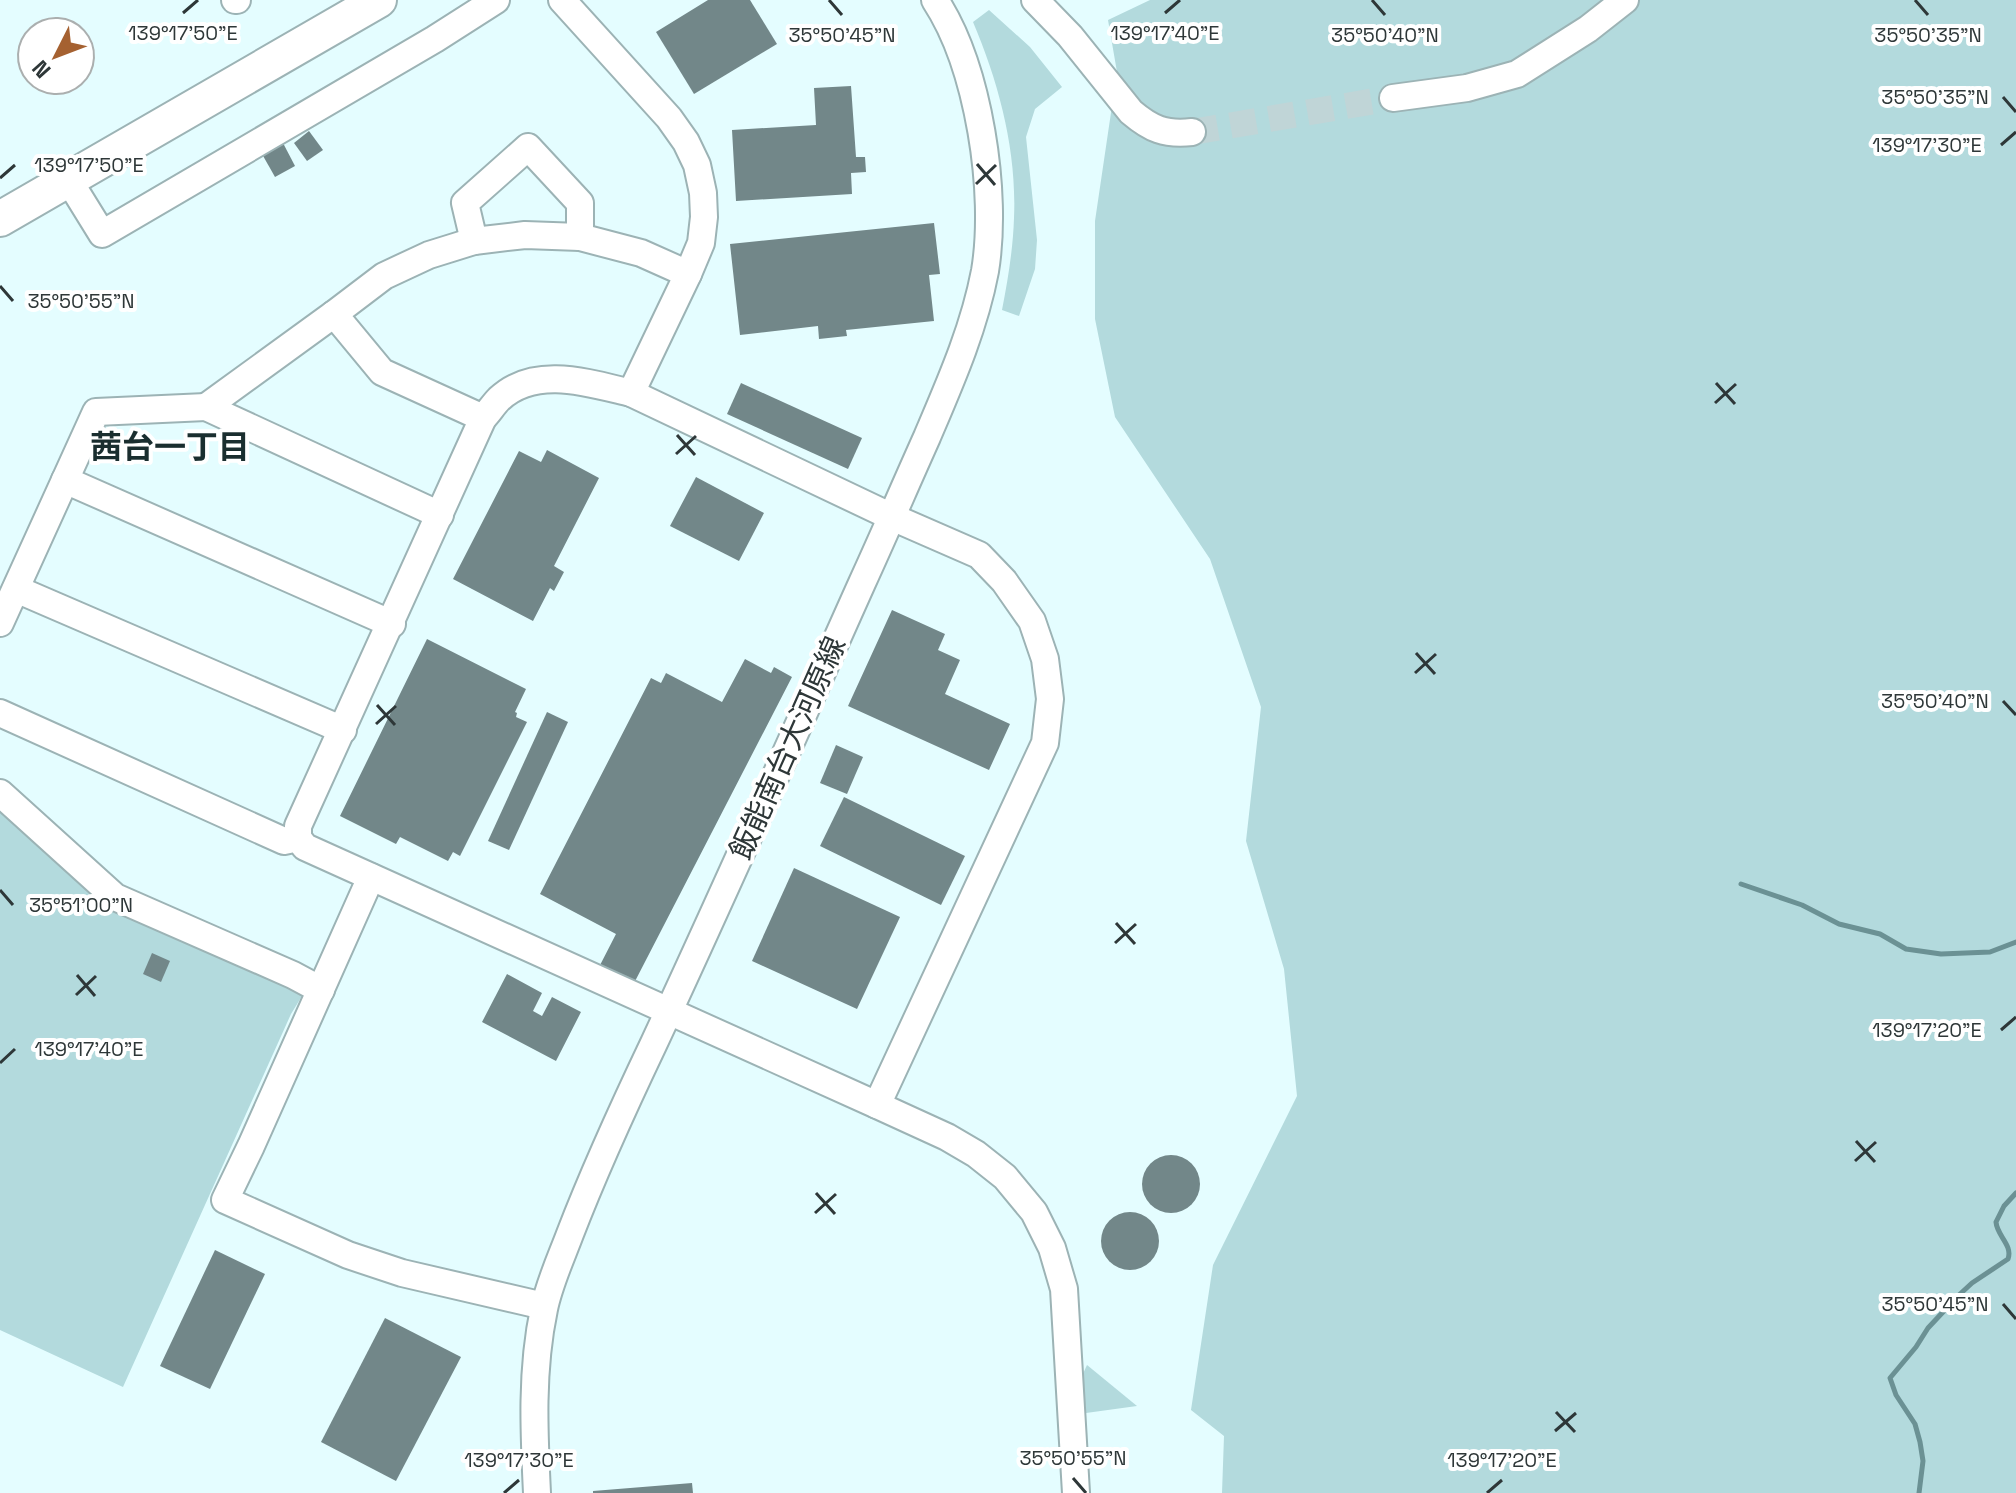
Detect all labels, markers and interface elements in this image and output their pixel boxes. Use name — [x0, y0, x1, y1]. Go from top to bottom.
north arrow — [16, 16, 96, 96]
text: 139°17'50"E — [128, 20, 238, 46]
text: 139°17'40"E — [1110, 20, 1220, 46]
text: 35°50'45"N — [789, 22, 895, 48]
text: 35°50'40"N — [1331, 22, 1439, 48]
text: 35°50'35"N — [1874, 22, 1982, 48]
text: N — [26, 55, 56, 84]
text: 35°50'35"N — [1881, 84, 1989, 110]
text: 139°17'30"E — [1872, 132, 1982, 158]
text: 139°17'50"E — [34, 152, 144, 178]
text: 35°50'55"N — [27, 288, 135, 314]
district label: 茜台一丁目 — [90, 427, 250, 467]
street label: 飯能南台大河原線 — [721, 630, 854, 865]
text: 35°50'40"N — [1881, 688, 1989, 714]
text: 35°51'00"N — [29, 892, 133, 918]
text: 139°17'20"E — [1872, 1017, 1982, 1043]
text: 139°17'40"E — [34, 1036, 144, 1062]
text: 35°50'45"N — [1882, 1291, 1988, 1317]
text: 35°50'55"N — [1019, 1445, 1127, 1471]
text: 139°17'30"E — [464, 1447, 574, 1473]
text: 139°17'20"E — [1447, 1447, 1557, 1473]

